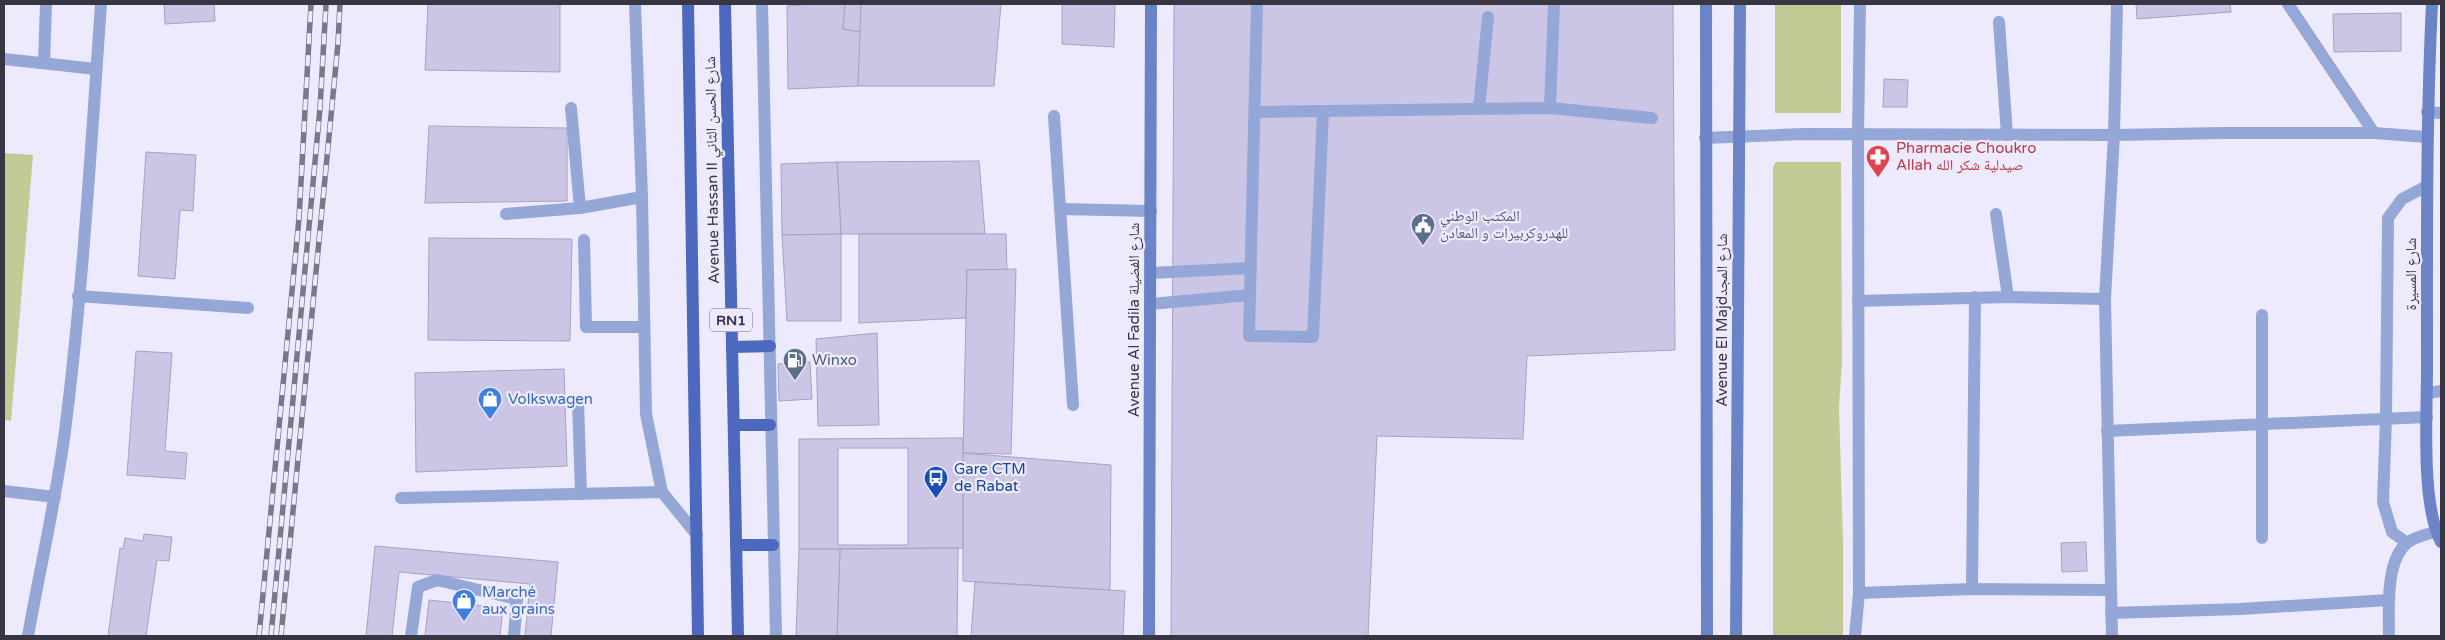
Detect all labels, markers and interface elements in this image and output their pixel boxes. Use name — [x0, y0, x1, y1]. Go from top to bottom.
street label: Avenue Hassan II شارع الحسن الثاني — [701, 56, 726, 284]
place label: Pharmacie Choukro Allah صيدلية شكر الله — [1896, 139, 2036, 174]
pharmacy icon: Pharmacie Choukro Allah صيدلية شكر الله — [1865, 144, 1891, 178]
place label: المكتب الوطني للهدروكربيرات و المعادن — [1440, 207, 1568, 243]
public building icon: المكتب الوطني للهدروكربيرات و المعادن — [1410, 212, 1436, 246]
street label: Avenue Al Fadila شارع الفضيلة — [1125, 223, 1144, 417]
street label: Avenue El Majdشارع المجد — [1713, 233, 1732, 407]
street label: شارع المسيرة — [2402, 237, 2421, 310]
road number: RN1 — [710, 308, 752, 332]
fuel station icon: Winxo — [782, 347, 808, 381]
place label: Winxo — [812, 351, 857, 369]
shop icon: Volkswagen — [477, 386, 503, 420]
place label: Volkswagen — [508, 390, 593, 408]
place label: Gare CTM de Rabat — [954, 460, 1026, 495]
bus stop icon: Gare CTM de Rabat — [923, 465, 949, 499]
place label: Marché aux grains — [482, 583, 555, 618]
shop icon: Marché aux grains — [451, 588, 477, 622]

